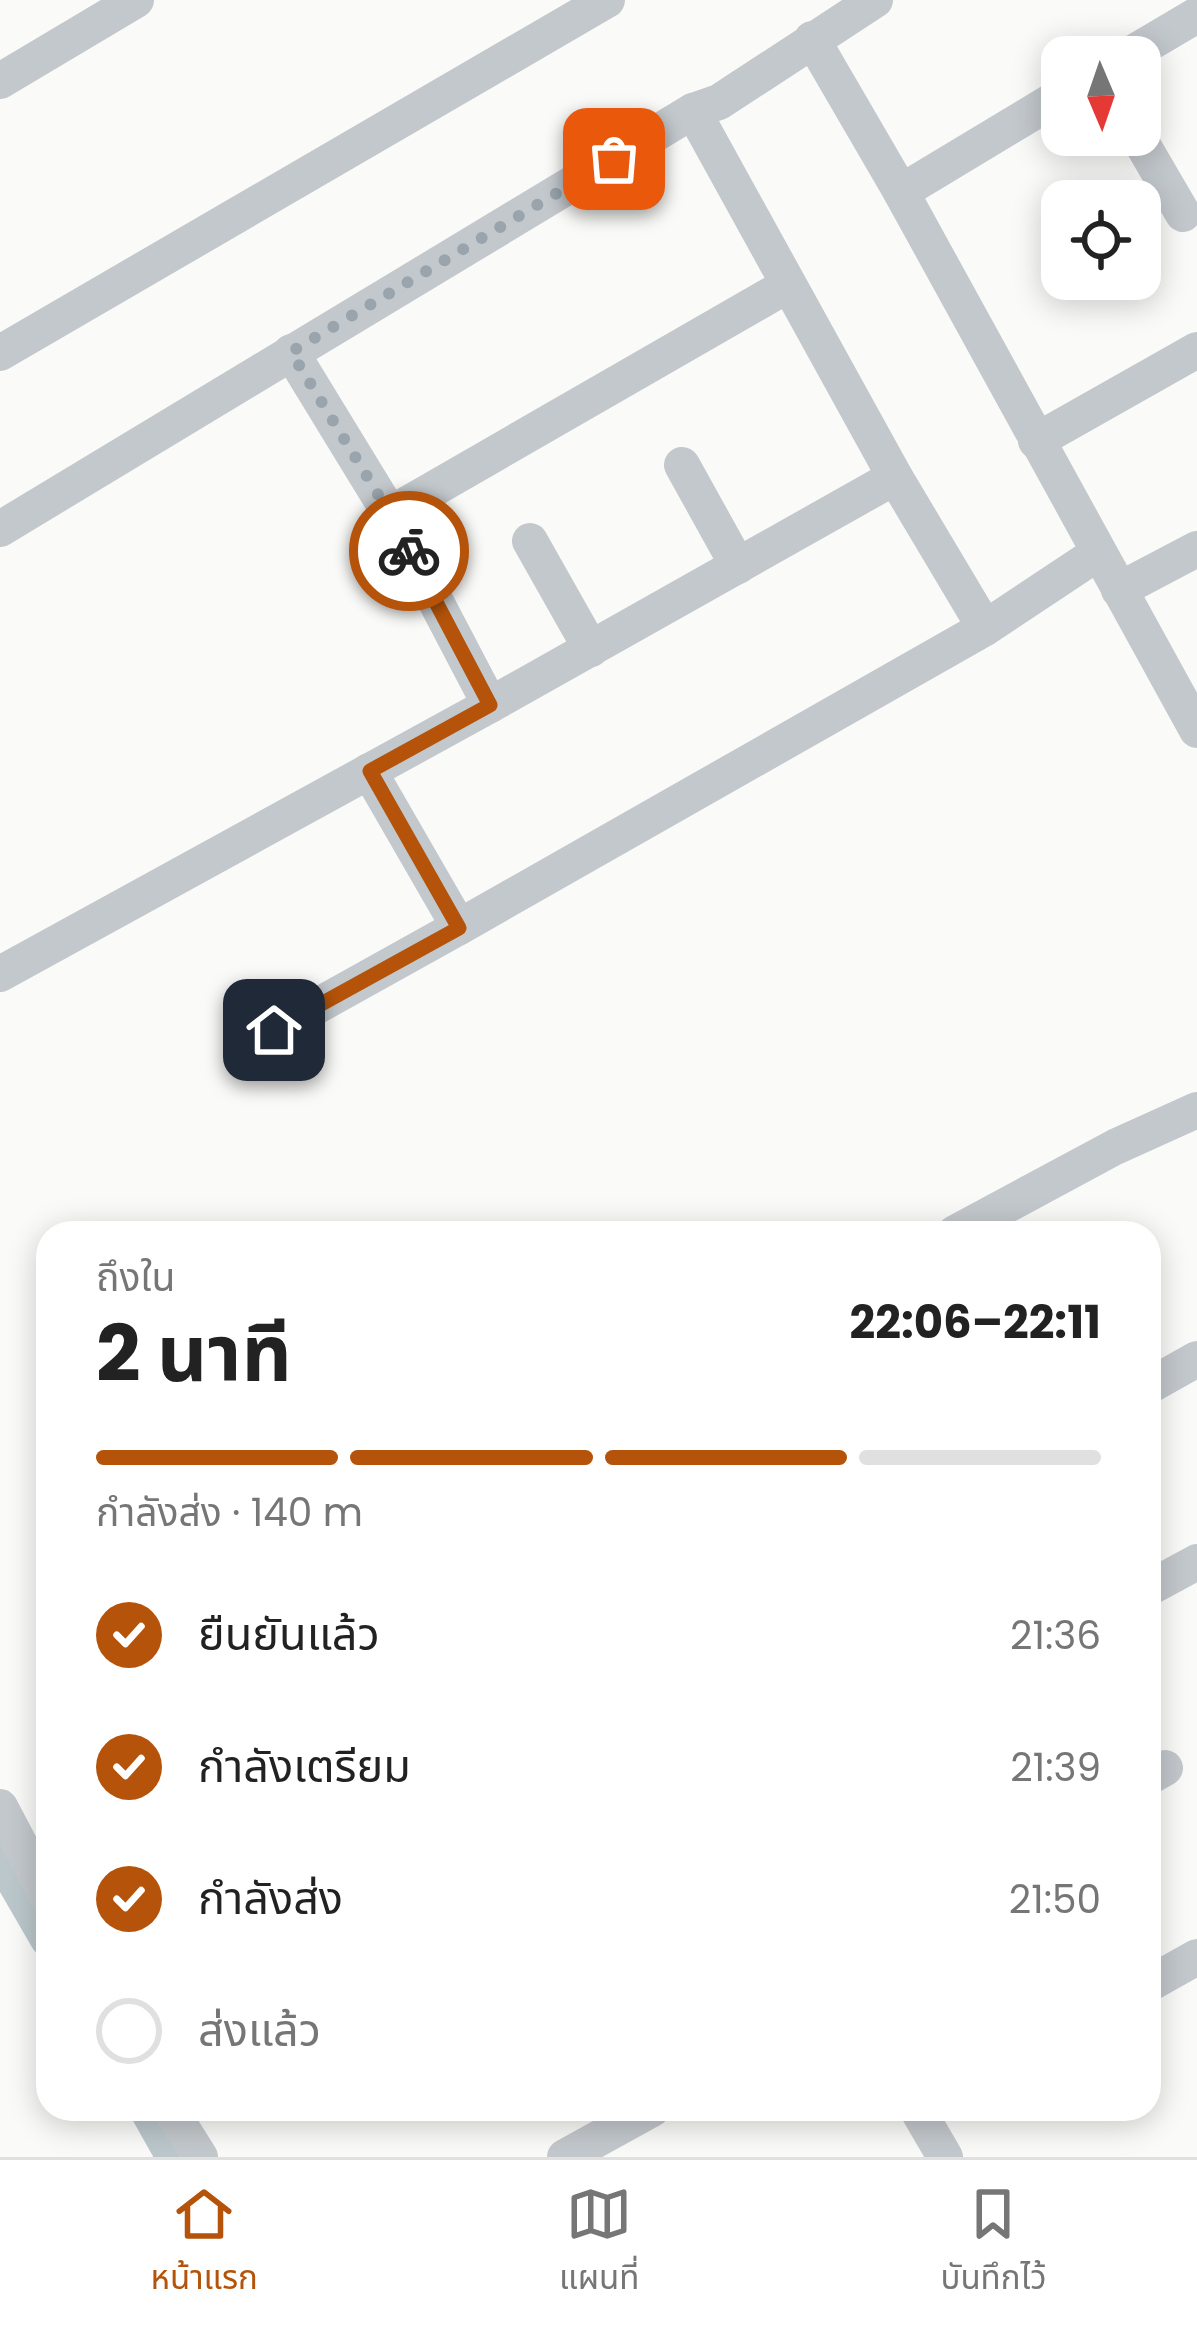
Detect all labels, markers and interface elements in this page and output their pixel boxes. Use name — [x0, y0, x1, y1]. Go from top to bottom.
north arrow — [1041, 36, 1161, 156]
map controls — [1041, 36, 1161, 300]
pin — [563, 108, 665, 210]
icon: bag — [581, 126, 647, 192]
button: locate — [1041, 180, 1161, 300]
courier — [349, 491, 469, 611]
icon: bike — [376, 518, 442, 584]
pin — [223, 979, 325, 1081]
icon: home — [241, 997, 307, 1063]
text: ถึงใน — [96, 1250, 175, 1305]
text: 22:06–22:11 — [850, 1291, 1101, 1354]
text: 2 นาที — [96, 1299, 292, 1408]
text: กำลังส่ง · 140 m — [96, 1485, 363, 1540]
icon: check — [96, 1602, 162, 1668]
text: ยืนยันแล้ว — [198, 1603, 380, 1666]
text: 21:36 — [1010, 1608, 1101, 1663]
icon: check — [96, 1734, 162, 1800]
text: กำลังเตรียม — [198, 1735, 411, 1798]
text: 21:39 — [1010, 1740, 1101, 1795]
icon: check — [96, 1866, 162, 1932]
text: กำลังส่ง — [198, 1867, 343, 1930]
text: 21:50 — [1009, 1872, 1101, 1927]
text: ส่งแล้ว — [198, 1999, 321, 2062]
tab: หน้าแรก — [151, 2181, 258, 2304]
tab: แผนที่ — [559, 2181, 639, 2304]
tab: บันทึกไว้ — [940, 2181, 1046, 2304]

